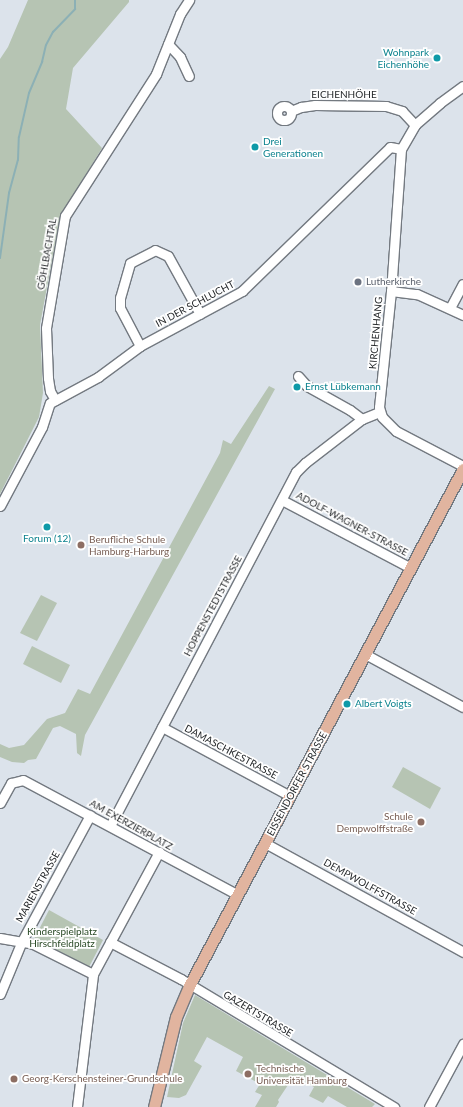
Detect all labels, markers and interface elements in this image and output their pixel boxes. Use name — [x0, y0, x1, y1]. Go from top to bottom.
place label: Wohnpark Eichenhöhe — [378, 46, 429, 70]
marker: Wohnpark Eichenhöhe — [432, 53, 442, 63]
street label: EICHENHÖHE — [311, 89, 377, 101]
place label: Drei Generationen — [263, 135, 323, 158]
marker: Drei Generationen — [250, 142, 260, 152]
street label: GÖHLBACHTAL — [35, 217, 59, 291]
place label: Lutherkirche — [366, 276, 421, 288]
marker: Lutherkirche — [353, 277, 363, 287]
street label: IN DER SCHLUCHT — [154, 278, 236, 330]
street label: KIRCHENHANG — [367, 296, 385, 370]
place label: Ernst Lübkemann — [305, 381, 381, 393]
marker: Ernst Lübkemann — [292, 382, 302, 392]
street label: ADOLF-WAGNER-STRASSE — [294, 489, 410, 559]
marker: Forum (12) — [42, 522, 52, 532]
place label: Forum (12) — [23, 533, 71, 545]
place label: Berufliche Schule Hamburg-Harburg — [89, 533, 169, 556]
marker: Berufliche Schule Hamburg-Harburg — [76, 540, 86, 550]
street label: HOPPENSTEDTSTRASSE — [181, 554, 245, 658]
place label: Albert Voigts — [355, 698, 412, 710]
marker: Albert Voigts — [342, 699, 352, 709]
street label: DAMASCHKESTRASSE — [183, 722, 279, 782]
street label: EISSENDORFER STRASSE — [264, 730, 330, 838]
street label: AM EXERZIERPLATZ — [87, 797, 175, 853]
place label: Schule Dempwolffstraße — [336, 810, 413, 834]
marker: Schule Dempwolffstraße — [416, 817, 426, 827]
street label: MARIENSTRASSE — [13, 849, 63, 925]
street label: DEMPWOLFFSTRASSE — [322, 856, 418, 918]
park label: Kinderspielplatz Hirschfeldplatz — [27, 925, 97, 948]
street label: GAZERTSTRASSE — [221, 989, 295, 1039]
place label: Technische Universität Hamburg — [256, 1062, 347, 1086]
marker: Technische Universität Hamburg — [243, 1069, 253, 1079]
place label: Georg-Kerschensteiner-Grundschule — [22, 1073, 182, 1085]
marker: Georg-Kerschensteiner-Grundschule — [9, 1074, 19, 1084]

